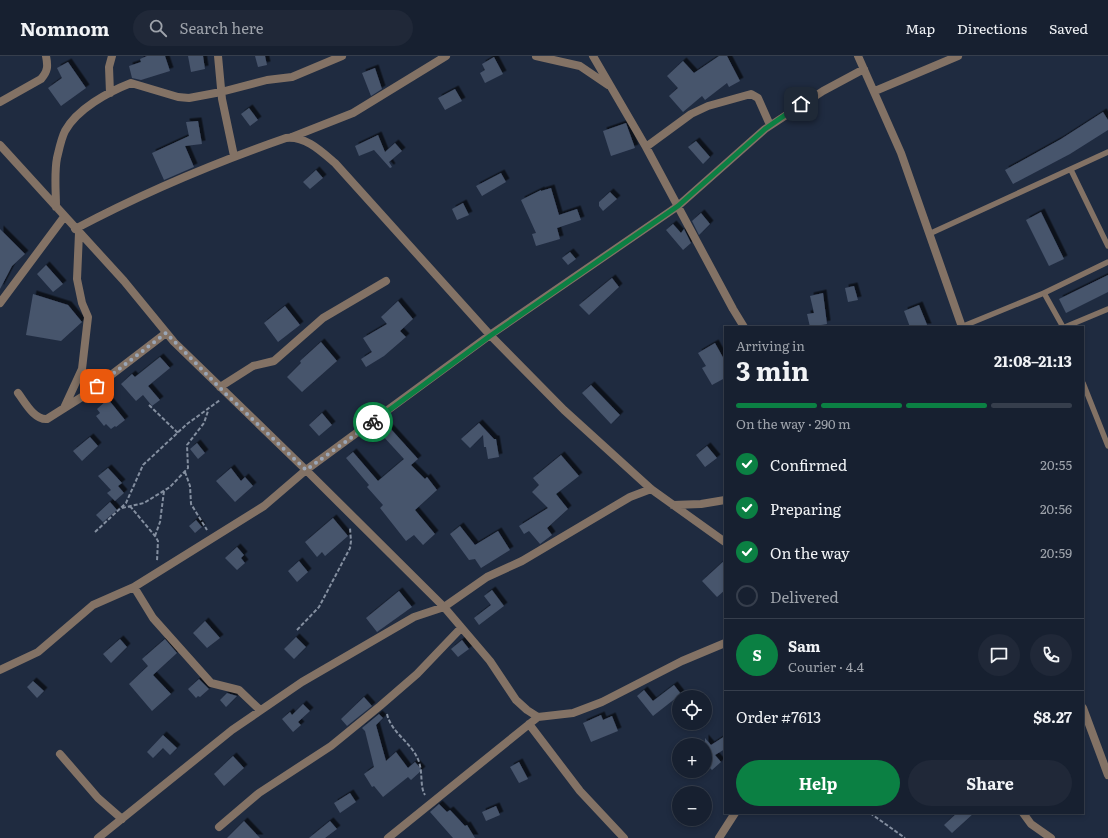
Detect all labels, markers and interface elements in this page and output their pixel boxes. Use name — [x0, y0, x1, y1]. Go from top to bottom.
search box — [133, 10, 413, 46]
text: Nomnom — [20, 14, 109, 42]
text: Search here — [179, 16, 264, 39]
icon: search — [147, 17, 169, 39]
text: Map — [905, 18, 935, 38]
text: Directions — [957, 18, 1027, 38]
text: Saved — [1049, 18, 1088, 38]
pin — [784, 87, 818, 121]
icon: home — [790, 93, 812, 115]
text: Arriving in — [736, 336, 805, 355]
text: 21:08–21:13 — [994, 349, 1072, 372]
text: 3 min — [736, 350, 809, 389]
pin — [80, 369, 114, 403]
icon: bag — [86, 375, 108, 397]
courier — [353, 402, 393, 442]
icon: bike — [362, 411, 384, 433]
text: On the way · 290 m — [736, 414, 851, 433]
icon: check — [736, 453, 758, 475]
text: Confirmed — [770, 453, 847, 476]
text: 20:55 — [1040, 455, 1072, 474]
icon: check — [736, 497, 758, 519]
text: Preparing — [770, 497, 841, 520]
text: 20:56 — [1040, 499, 1072, 518]
icon: check — [736, 541, 758, 563]
text: On the way — [770, 541, 850, 564]
text: 20:59 — [1040, 543, 1072, 562]
text: Delivered — [770, 585, 839, 608]
text: Sam — [788, 634, 821, 657]
button: chat — [978, 634, 1020, 676]
button: phone — [1030, 634, 1072, 676]
text: S — [752, 643, 762, 666]
text: Courier · 4.4 — [788, 657, 864, 676]
map controls — [672, 690, 712, 826]
button: locate — [672, 690, 712, 730]
text: Order #7613 — [736, 705, 821, 728]
text: $8.27 — [1033, 705, 1072, 728]
button: + — [672, 738, 712, 778]
button: Help — [736, 760, 900, 806]
button: Share — [908, 760, 1072, 806]
button: − — [672, 786, 712, 826]

